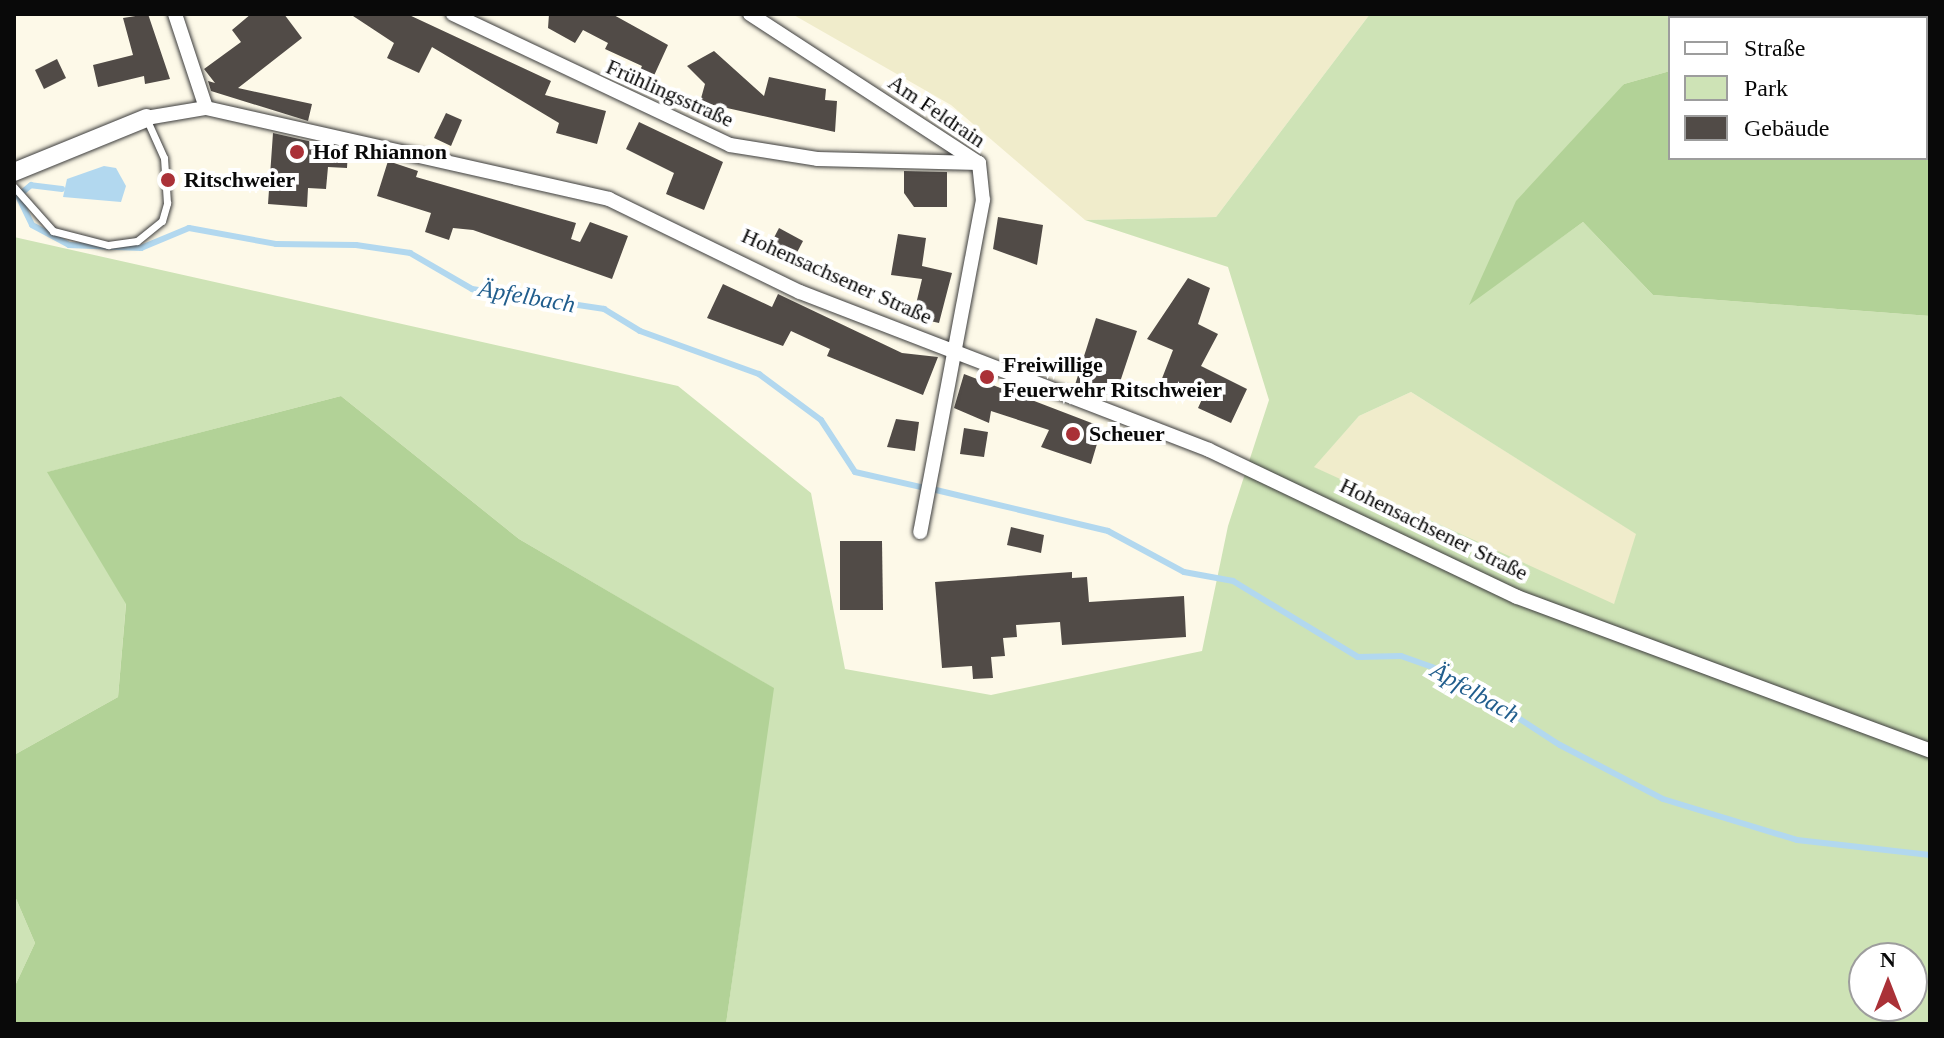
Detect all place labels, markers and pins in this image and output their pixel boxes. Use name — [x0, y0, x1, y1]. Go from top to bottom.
place label: Hof Rhiannon — [313, 139, 447, 165]
marker: Hof Rhiannon — [288, 143, 306, 161]
place label: Ritschweier — [184, 167, 295, 193]
marker: Ritschweier — [159, 171, 177, 189]
place label: Freiwillige Feuerwehr Ritschweier — [1003, 351, 1222, 402]
marker: Freiwillige Feuerwehr Ritschweier — [978, 368, 996, 386]
place label: Scheuer — [1089, 421, 1165, 447]
marker: Scheuer — [1064, 425, 1082, 443]

